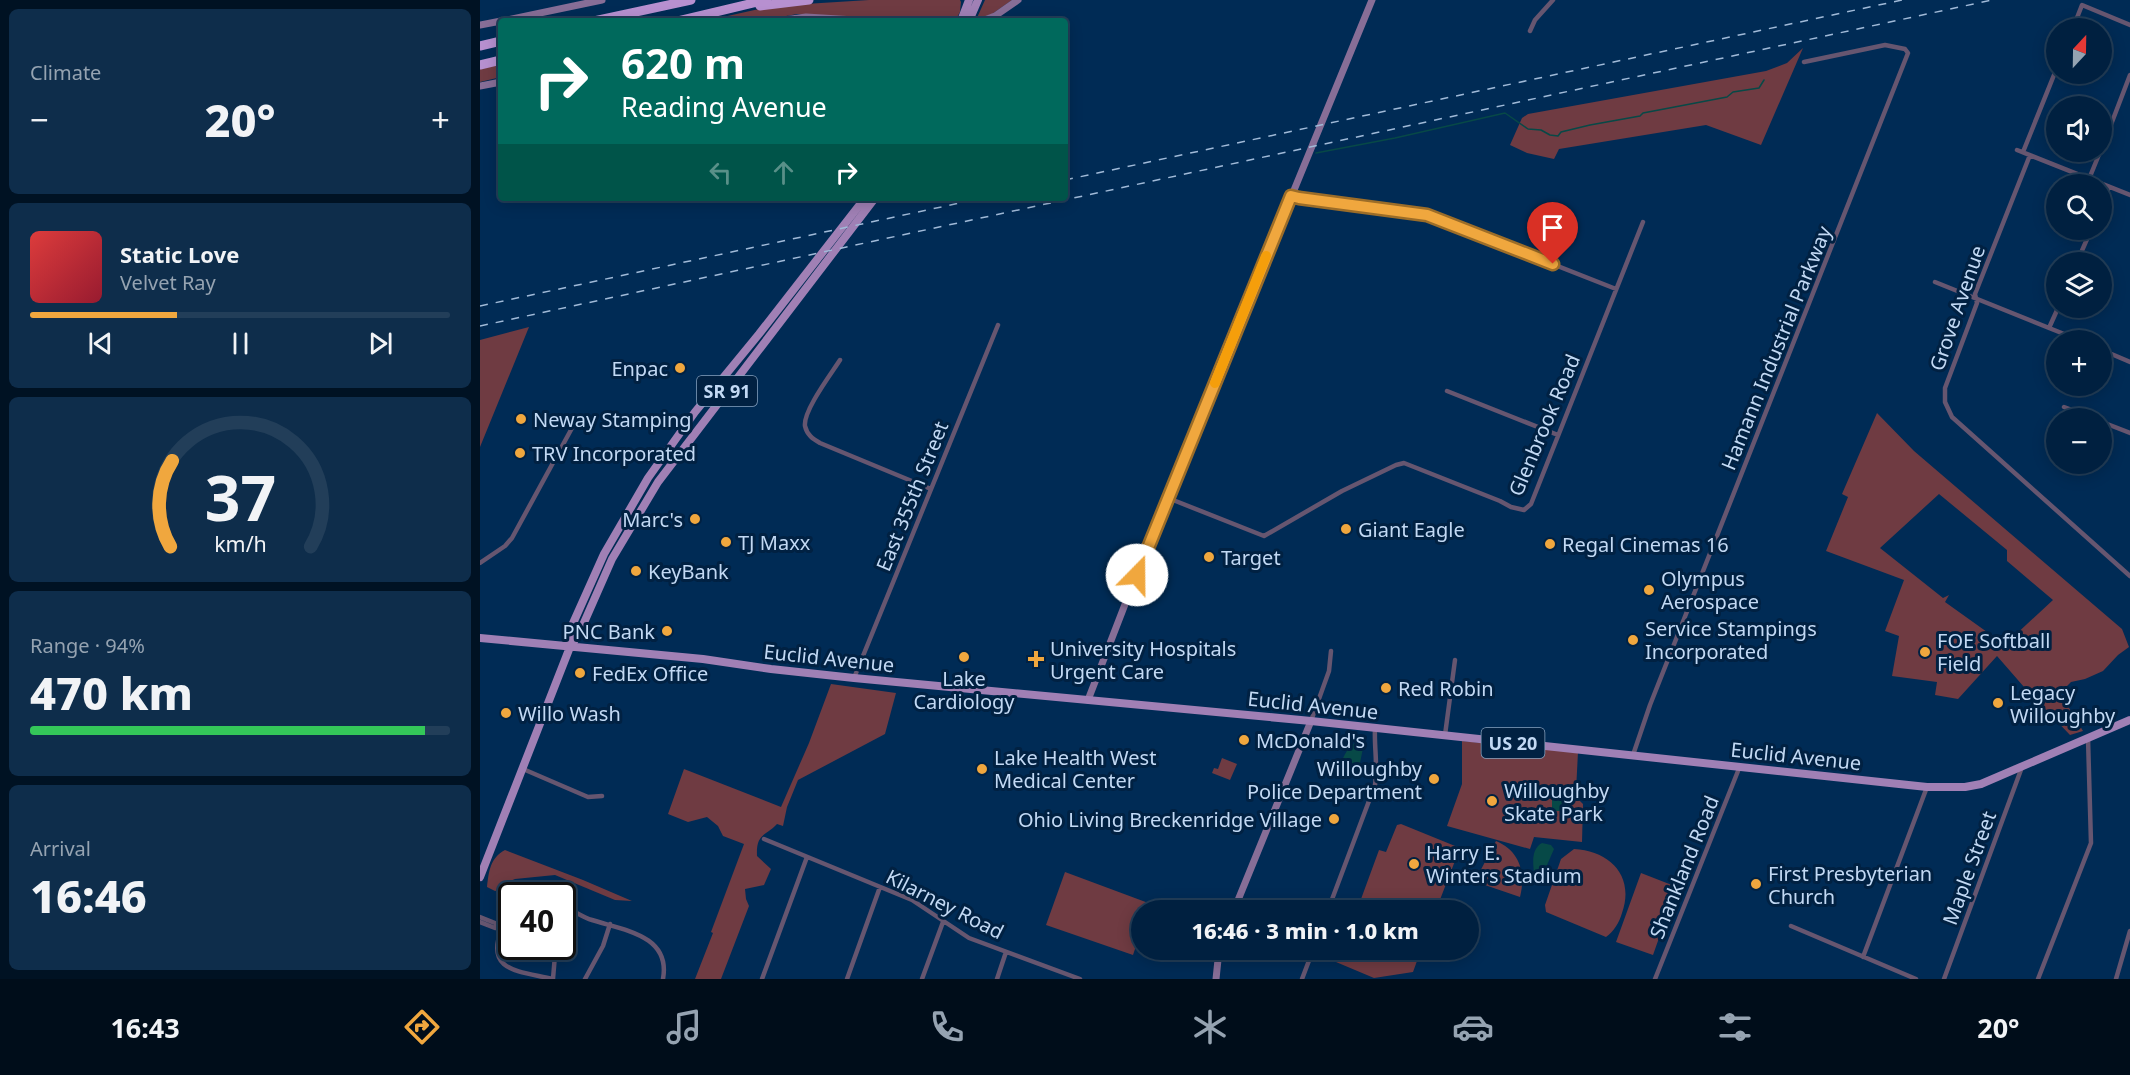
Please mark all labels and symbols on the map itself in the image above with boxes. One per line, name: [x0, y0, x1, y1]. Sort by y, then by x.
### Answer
north arrow: [2046, 18, 2112, 84]
pin: [1527, 202, 1578, 264]
street label: Hamann Industrial Parkway: [1715, 221, 1838, 474]
street label: Grove Avenue: [1923, 242, 1991, 374]
street label: Glenbrook Road: [1502, 350, 1586, 500]
place label: Enpac: [611, 355, 668, 382]
marker: Enpac: [673, 361, 687, 375]
road number: SR 91: [697, 376, 757, 406]
place label: Neway Stamping: [533, 406, 692, 433]
marker: Neway Stamping: [514, 412, 528, 426]
street label: East 355th Street: [870, 417, 954, 575]
place label: TRV Incorporated: [532, 440, 696, 467]
marker: TRV Incorporated: [513, 446, 527, 460]
place label: Marc's: [622, 506, 683, 533]
marker: Marc's: [688, 512, 702, 526]
place label: Giant Eagle: [1358, 516, 1465, 543]
marker: Giant Eagle: [1339, 522, 1353, 536]
place label: TJ Maxx: [738, 529, 811, 556]
place label: Regal Cinemas 16: [1562, 531, 1729, 558]
marker: TJ Maxx: [719, 535, 733, 549]
marker: Regal Cinemas 16: [1543, 537, 1557, 551]
position arrow: [1105, 543, 1169, 607]
place label: Target: [1221, 544, 1281, 571]
marker: Target: [1202, 550, 1216, 564]
place label: KeyBank: [648, 558, 729, 585]
marker: KeyBank: [629, 564, 643, 578]
place label: Olympus Aerospace: [1661, 565, 1759, 615]
marker: Olympus Aerospace: [1642, 583, 1656, 597]
place label: Service Stampings Incorporated: [1645, 615, 1817, 665]
place label: PNC Bank: [563, 618, 655, 645]
marker: PNC Bank: [660, 624, 674, 638]
place label: FOE Softball Field: [1937, 627, 2050, 677]
marker: Service Stampings Incorporated: [1626, 633, 1640, 647]
place label: University Hospitals Urgent Care: [1050, 635, 1236, 685]
street label: Euclid Avenue: [762, 638, 896, 678]
marker: FOE Softball Field: [1918, 645, 1932, 659]
marker: Lake Cardiology: [957, 650, 971, 664]
marker: University Hospitals Urgent Care: [1027, 650, 1045, 668]
place label: FedEx Office: [592, 660, 708, 687]
place label: Lake Cardiology: [913, 665, 1015, 715]
marker: FedEx Office: [573, 666, 587, 680]
place label: Red Robin: [1398, 675, 1494, 702]
place label: Legacy Willoughby: [2010, 679, 2116, 729]
marker: Red Robin: [1379, 681, 1393, 695]
street label: Euclid Avenue: [1246, 685, 1380, 725]
marker: Legacy Willoughby: [1991, 696, 2005, 710]
place label: Willo Wash: [518, 700, 621, 727]
marker: Willo Wash: [499, 706, 513, 720]
place label: McDonald's: [1256, 727, 1365, 754]
road number: US 20: [1482, 728, 1544, 758]
marker: McDonald's: [1237, 733, 1251, 747]
street label: Euclid Avenue: [1729, 736, 1863, 776]
place label: Lake Health West Medical Center: [994, 744, 1156, 794]
place label: Willoughby Police Department: [1247, 755, 1423, 805]
marker: Lake Health West Medical Center: [975, 762, 989, 776]
marker: Willoughby Police Department: [1427, 772, 1441, 786]
place label: Willoughby Skate Park: [1504, 777, 1610, 827]
street label: Shankland Road: [1643, 792, 1725, 942]
marker: Willoughby Skate Park: [1485, 794, 1499, 808]
place label: Ohio Living Breckenridge Village: [1018, 806, 1322, 833]
street label: Maple Street: [1936, 807, 2002, 929]
marker: Ohio Living Breckenridge Village: [1327, 812, 1341, 826]
place label: Harry E. Winters Stadium: [1426, 839, 1582, 889]
marker: Harry E. Winters Stadium: [1407, 857, 1421, 871]
place label: First Presbyterian Church: [1768, 860, 1932, 910]
street label: Kilarney Road: [881, 863, 1009, 945]
marker: First Presbyterian Church: [1749, 877, 1763, 891]
speed limit sign: 40: [498, 882, 576, 960]

